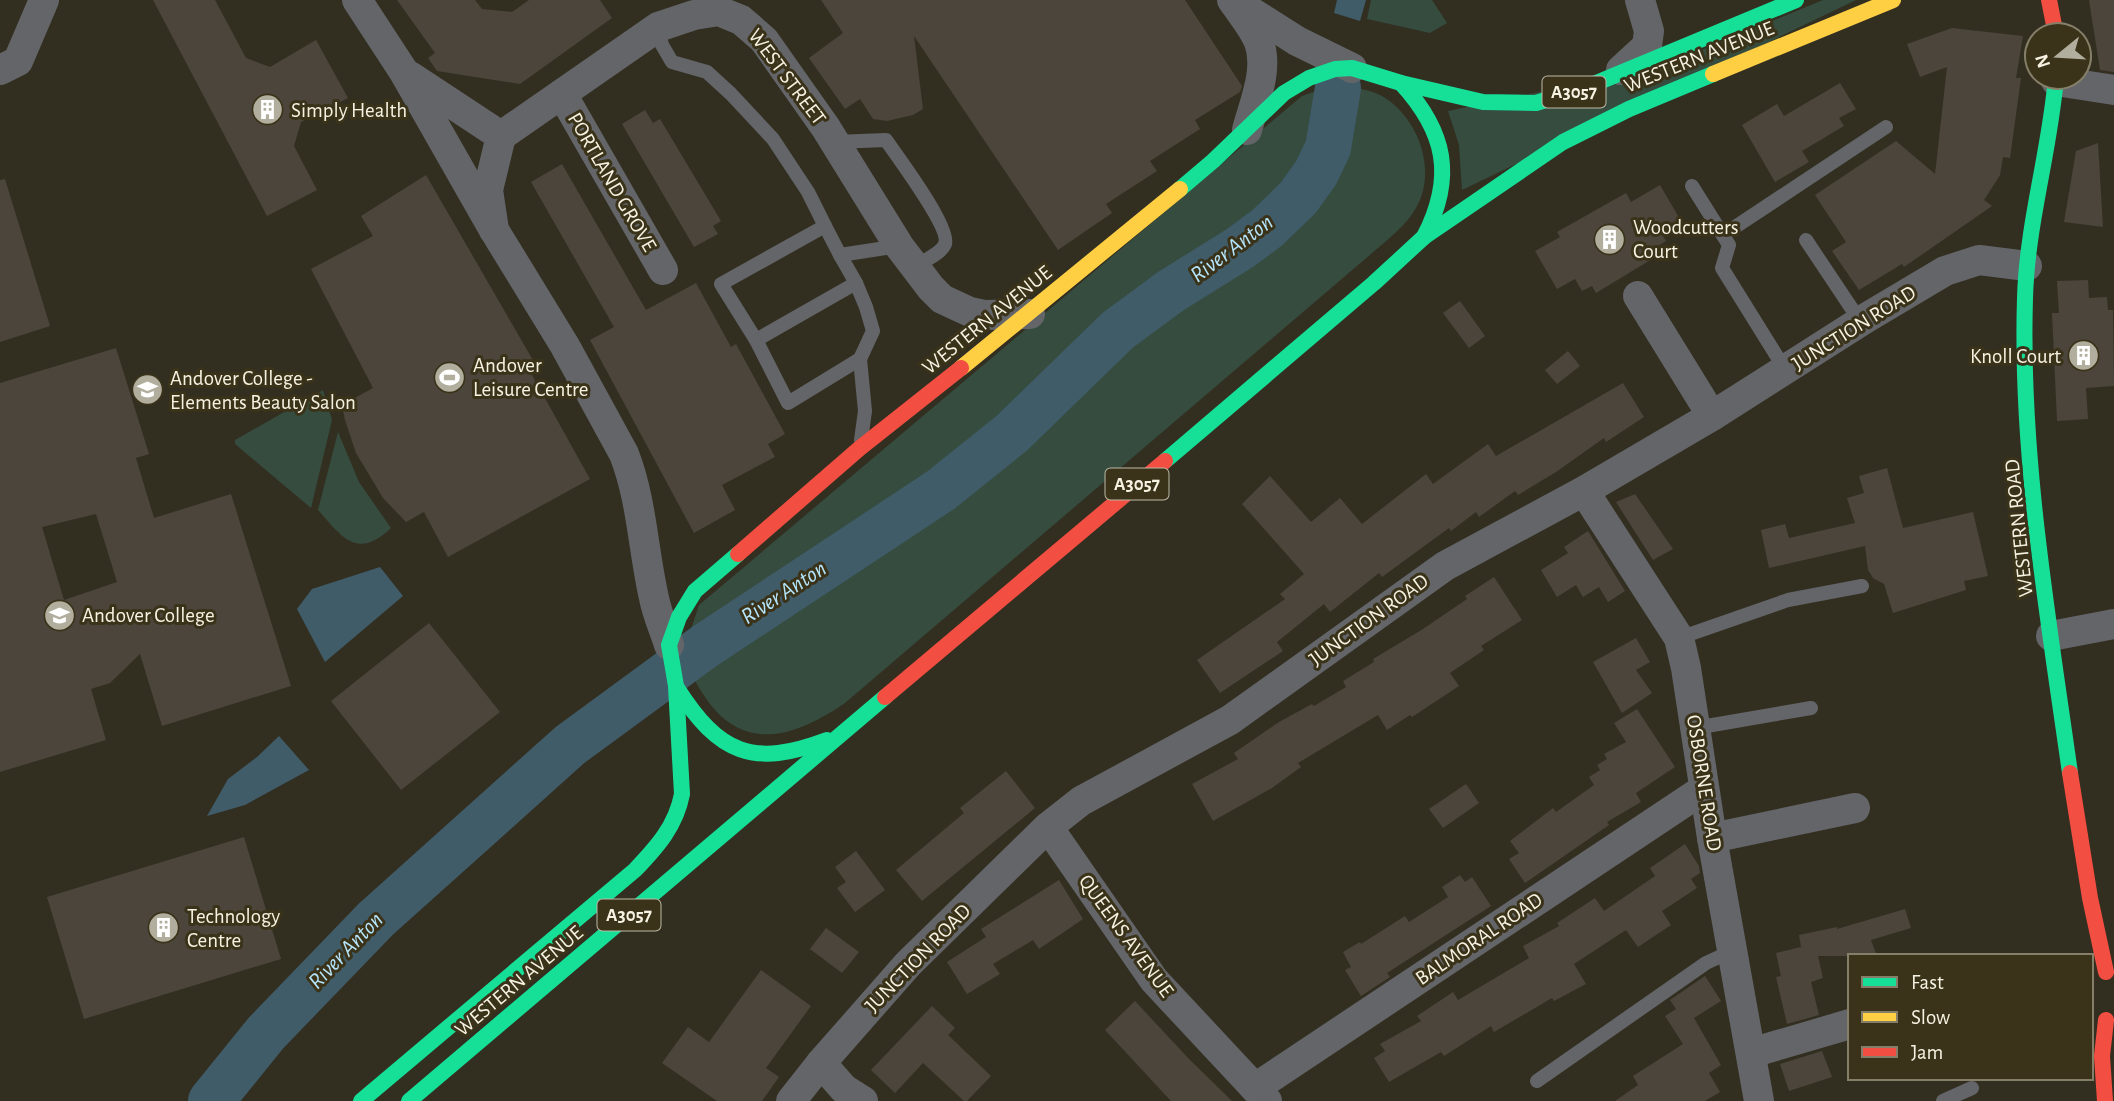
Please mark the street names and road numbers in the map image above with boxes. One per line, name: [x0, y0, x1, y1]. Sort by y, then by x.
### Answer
street label: WESTERN AVENUE: [1621, 17, 1777, 97]
street label: WEST STREET: [744, 25, 830, 129]
road number: A3057: [1542, 76, 1606, 108]
street label: PORTLAND GROVE: [564, 109, 660, 255]
street label: WESTERN AVENUE: [918, 262, 1056, 378]
street label: JUNCTION ROAD: [1788, 282, 1920, 374]
street label: WESTERN ROAD: [2001, 458, 2037, 598]
road number: A3057: [1106, 468, 1168, 499]
street label: JUNCTION ROAD: [1306, 570, 1432, 670]
street label: OSBORNE ROAD: [1683, 713, 1725, 853]
street label: QUEENS AVENUE: [1075, 871, 1177, 1001]
street label: BALMORAL ROAD: [1412, 889, 1546, 989]
road number: A3057: [598, 900, 660, 931]
street label: JUNCTION ROAD: [861, 900, 975, 1016]
street label: WESTERN AVENUE: [451, 922, 587, 1040]

